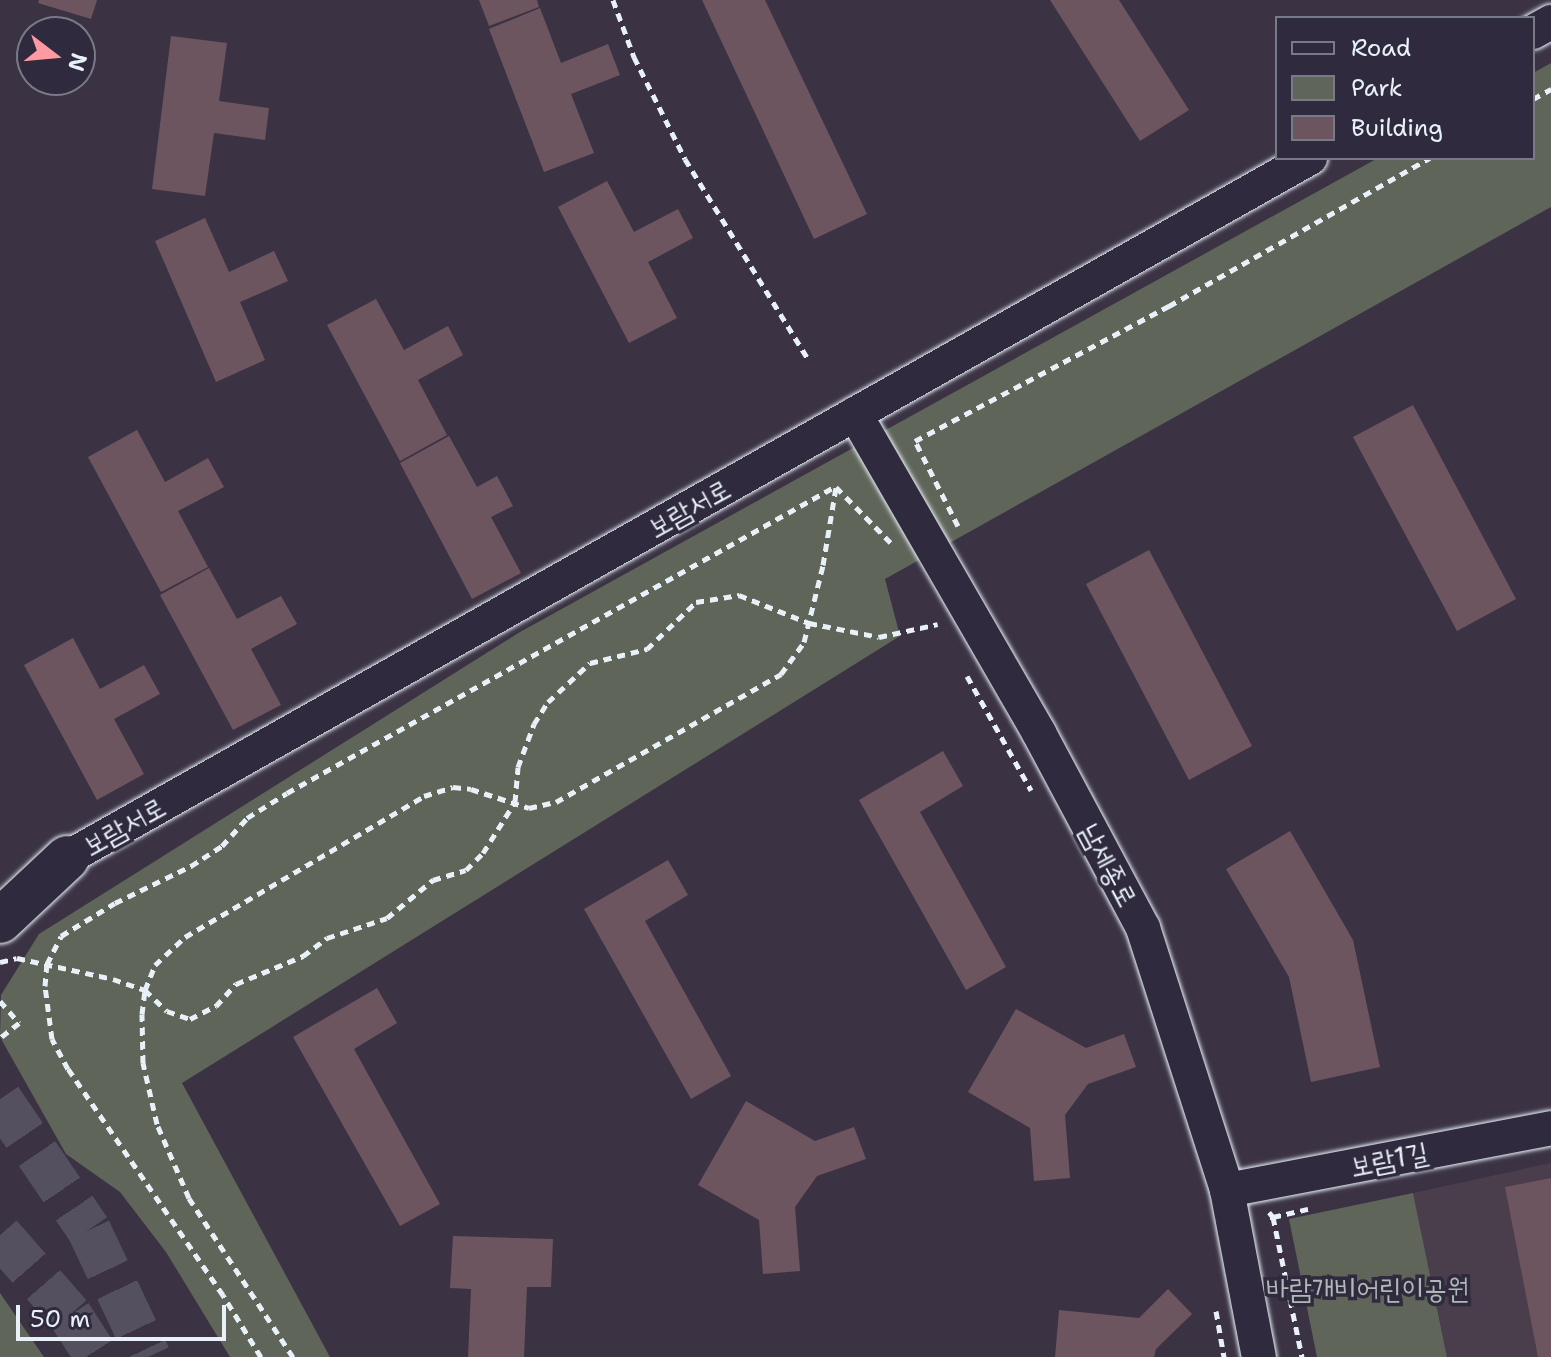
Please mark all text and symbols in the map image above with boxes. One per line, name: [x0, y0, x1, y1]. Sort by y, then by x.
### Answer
north arrow: [16, 16, 96, 96]
legend: [1275, 16, 1535, 160]
text: Road: [1351, 32, 1411, 64]
text: N: [61, 50, 94, 75]
text: Park: [1351, 72, 1403, 104]
text: Building: [1351, 112, 1443, 144]
street label: 보람서로: [641, 471, 737, 545]
street label: 보람서로: [76, 789, 172, 863]
street label: 남세종로: [1073, 817, 1145, 913]
street label: 보람1길: [1347, 1135, 1431, 1183]
park label: 바람개비어린이공원: [1267, 1271, 1469, 1305]
scale bar: [20, 1289, 230, 1339]
text: 50 m: [30, 1303, 90, 1335]

